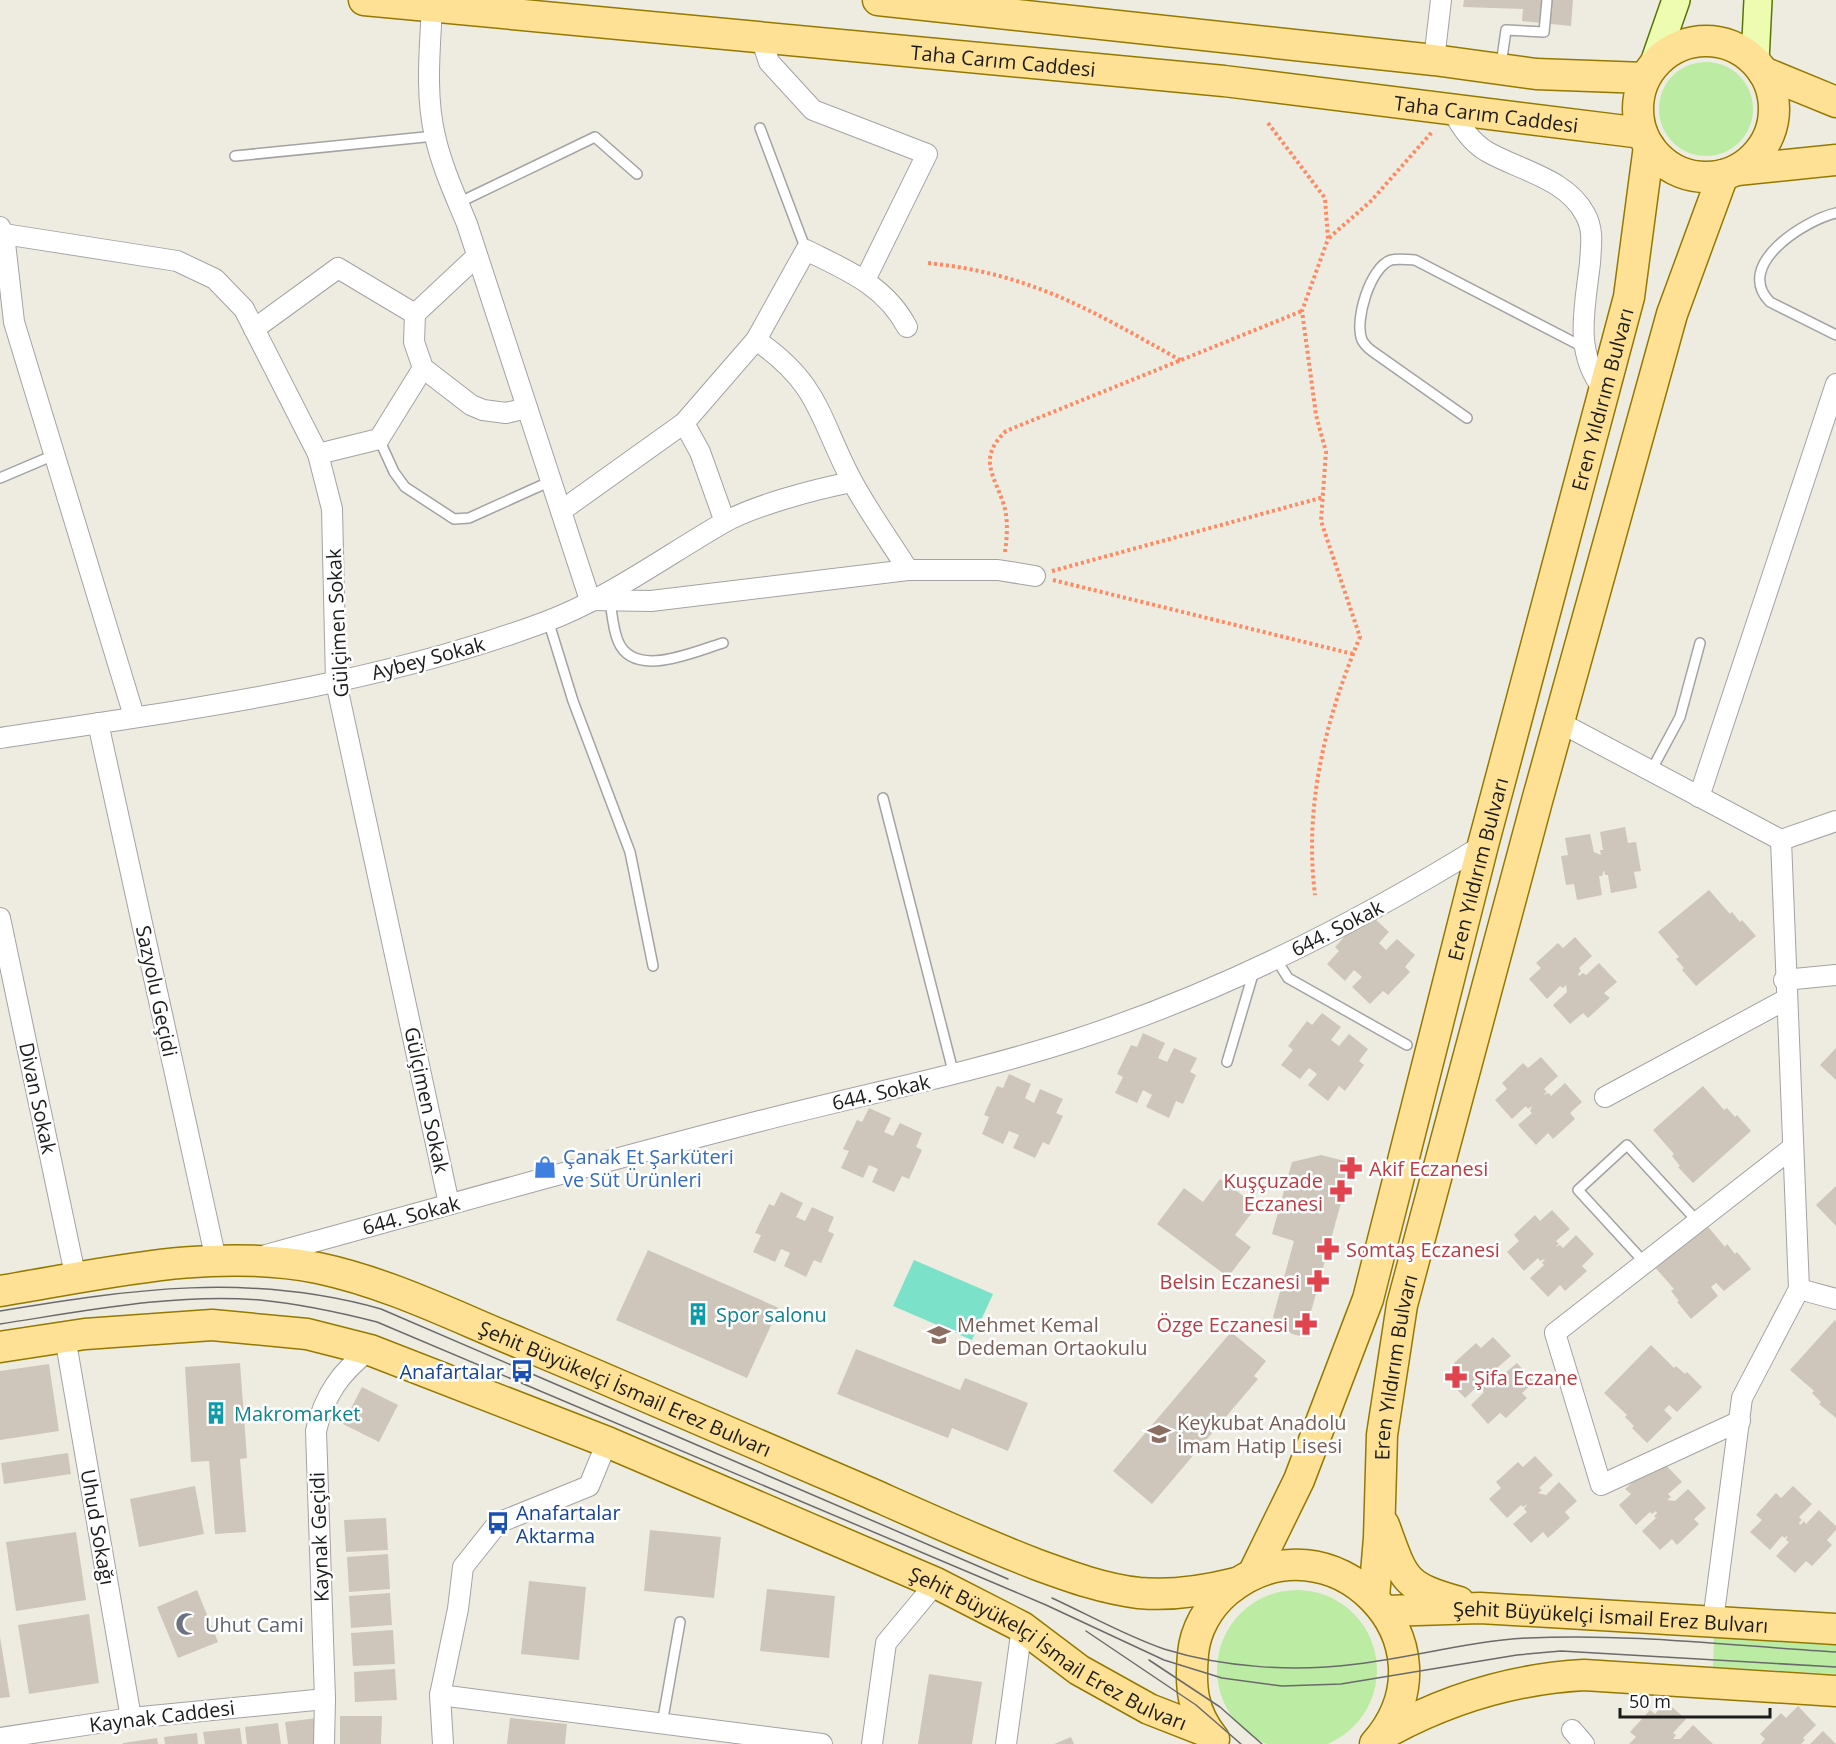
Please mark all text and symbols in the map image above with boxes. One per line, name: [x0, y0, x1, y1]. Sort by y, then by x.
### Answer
street label: Taha Carım Caddesi: [910, 38, 1097, 82]
street label: Taha Carım Caddesi: [1392, 89, 1580, 138]
street label: Eren Yıldırım Bulvarı: [1564, 305, 1639, 494]
street label: Gülçimen Sokak: [320, 547, 354, 698]
street label: Aybey Sokak: [368, 630, 488, 686]
street label: Eren Yıldırım Bulvarı: [1441, 774, 1514, 963]
street label: 644. Sokak: [1286, 893, 1388, 963]
street label: Sazyolu Geçidi: [130, 923, 184, 1059]
street label: Gülçimen Sokak: [398, 1024, 456, 1176]
street label: Divan Sokak: [13, 1040, 63, 1157]
street label: 644. Sokak: [829, 1068, 933, 1116]
place label: Çanak Et Şarküteri ve Süt Ürünleri: [563, 1143, 734, 1193]
shop icon: Çanak Et Şarküteri ve Süt Ürünleri: [532, 1154, 558, 1180]
pharmacy icon: Akif Eczanesi: [1338, 1155, 1364, 1181]
place label: Akif Eczanesi: [1369, 1155, 1488, 1182]
place label: Kuşçuzade Eczanesi: [1223, 1167, 1323, 1217]
pharmacy icon: Kuşçuzade Eczanesi: [1328, 1178, 1354, 1204]
street label: 644. Sokak: [359, 1189, 463, 1241]
pharmacy icon: Somtaş Eczanesi: [1315, 1236, 1341, 1262]
place label: Somtaş Eczanesi: [1346, 1236, 1500, 1263]
place label: Belsin Eczanesi: [1160, 1268, 1300, 1295]
pharmacy icon: Belsin Eczanesi: [1305, 1268, 1331, 1294]
street label: Eren Yıldırım Bulvarı: [1368, 1271, 1423, 1461]
building icon: Spor salonu: [685, 1301, 711, 1327]
place label: Spor salonu: [716, 1301, 827, 1328]
place label: Mehmet Kemal Dedeman Ortaokulu: [957, 1311, 1147, 1361]
place label: Özge Eczanesi: [1157, 1311, 1288, 1338]
pharmacy icon: Özge Eczanesi: [1293, 1311, 1319, 1337]
street label: Şehit Büyükelçi İsmail Erez Bulvarı: [475, 1314, 776, 1463]
school or university icon: Mehmet Kemal Dedeman Ortaokulu: [926, 1322, 952, 1348]
place label: Anafartalar: [399, 1358, 504, 1385]
bus stop icon: Anafartalar: [509, 1358, 535, 1384]
pharmacy icon: Şifa Eczane: [1443, 1364, 1469, 1390]
place label: Şifa Eczane: [1474, 1364, 1578, 1391]
building icon: Makromarket: [203, 1400, 229, 1426]
place label: Makromarket: [234, 1400, 360, 1427]
place label: Keykubat Anadolu İmam Hatip Lisesi: [1177, 1409, 1347, 1459]
school or university icon: Keykubat Anadolu İmam Hatip Lisesi: [1146, 1421, 1172, 1447]
street label: Uhud Sokağı: [75, 1467, 121, 1587]
street label: Kaynak Geçidi: [303, 1471, 335, 1603]
place label: Anafartalar Aktarma: [516, 1499, 621, 1549]
bus stop icon: Anafartalar Aktarma: [485, 1510, 511, 1536]
street label: Şehit Büyükelçi İsmail Erez Bulvarı: [905, 1560, 1191, 1736]
street label: Şehit Büyükelçi İsmail Erez Bulvarı: [1453, 1594, 1769, 1638]
mosque icon: Uhut Cami: [174, 1611, 200, 1637]
place label: Uhut Cami: [205, 1611, 304, 1638]
scale bar: [1620, 1681, 1770, 1719]
text: 50 m: [1629, 1689, 1671, 1713]
street label: Kaynak Caddesi: [88, 1694, 236, 1738]

